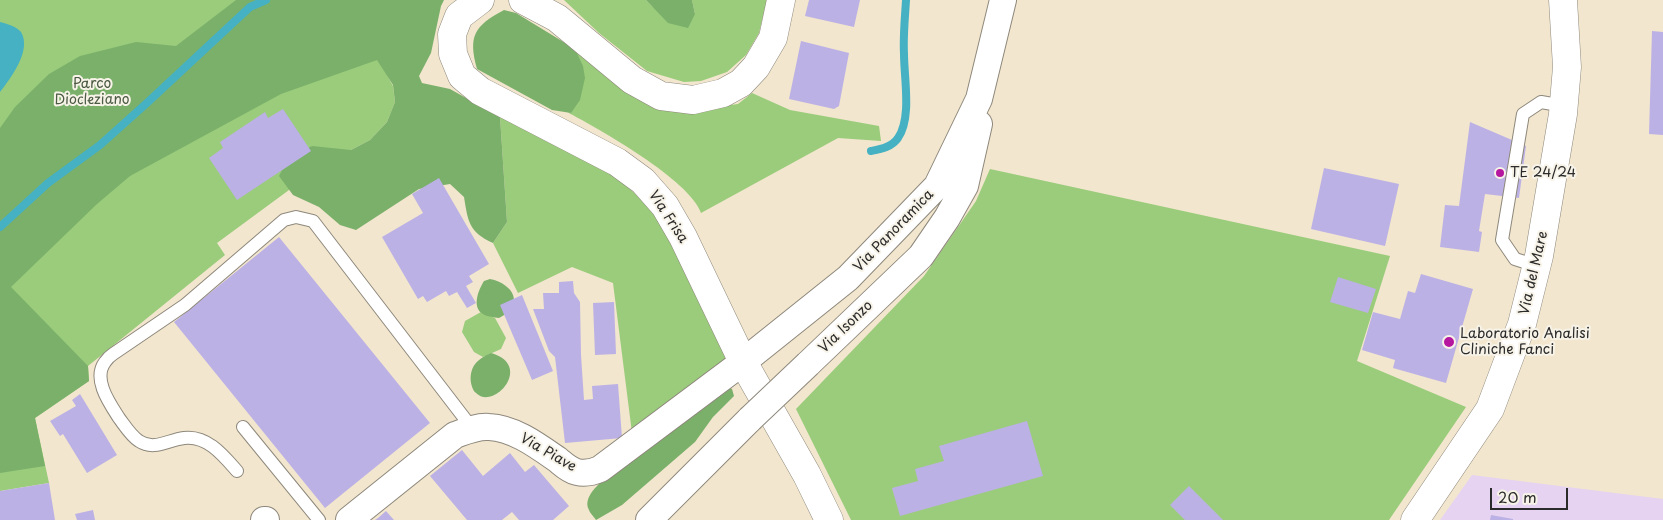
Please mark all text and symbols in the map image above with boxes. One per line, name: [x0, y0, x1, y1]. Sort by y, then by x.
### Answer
park label: Parco Diocleziano: [54, 76, 130, 108]
place label: TE 24/24: [1510, 165, 1576, 181]
marker: TE 24/24: [1494, 167, 1506, 179]
street label: Via Panoramica: [851, 186, 937, 276]
street label: Via Frisa: [645, 188, 691, 246]
street label: Via del Mare: [1516, 229, 1552, 317]
street label: Via Isonzo: [816, 297, 876, 357]
place label: Laboratorio Analisi Cliniche Fanci: [1460, 326, 1590, 358]
marker: Laboratorio Analisi Cliniche Fanci: [1442, 335, 1456, 349]
street label: Via Piave: [517, 430, 579, 476]
scale bar: [1493, 478, 1570, 510]
text: 20 m: [1498, 485, 1537, 508]

